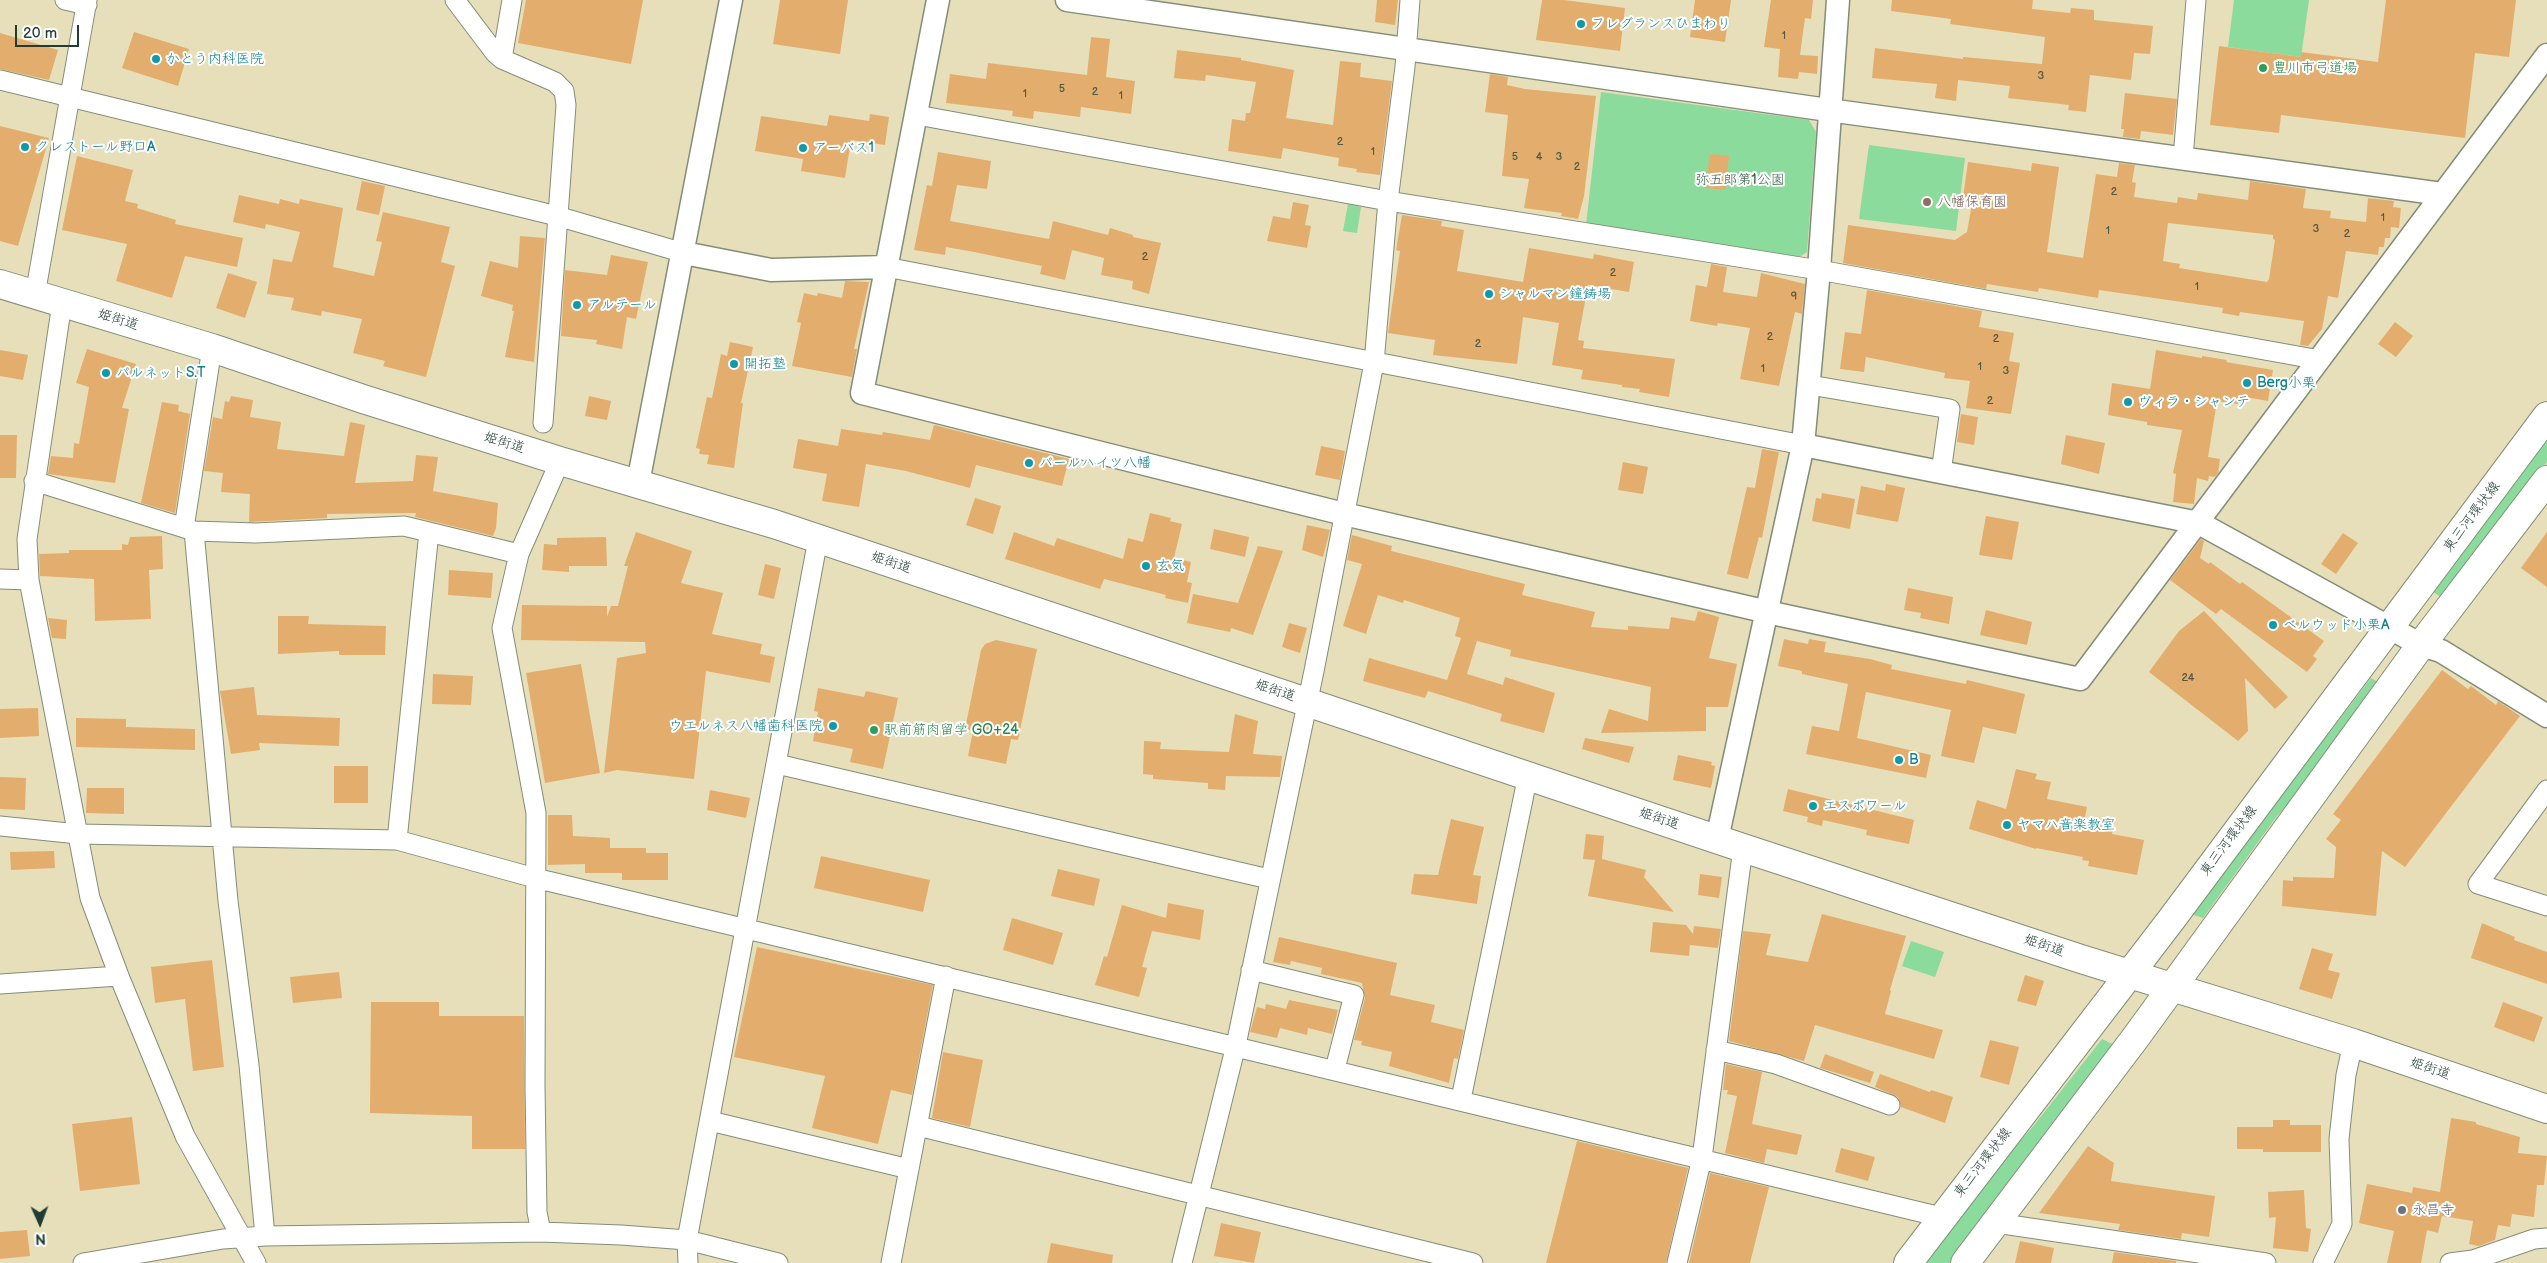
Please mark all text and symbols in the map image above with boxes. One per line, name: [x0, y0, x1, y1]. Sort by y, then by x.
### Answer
scale bar: [18, 15, 81, 47]
place label: フレグランスひまわり: [1591, 16, 1731, 32]
marker: フレグランスひまわり: [1575, 18, 1587, 30]
text: 20 m: [23, 24, 57, 43]
house number: 1: [1782, 29, 1786, 43]
place label: かとう内科医院: [166, 51, 264, 67]
marker: かとう内科医院: [150, 53, 162, 65]
place label: 豊川市弓道場: [2273, 60, 2357, 76]
marker: 豊川市弓道場: [2257, 62, 2269, 74]
house number: 3: [2038, 69, 2044, 83]
house number: 5: [1059, 82, 1065, 96]
house number: 2: [1092, 85, 1098, 99]
house number: 1: [1023, 87, 1027, 101]
house number: 1: [1119, 89, 1123, 103]
house number: 2: [1337, 135, 1343, 149]
place label: クレストール野口A: [35, 139, 156, 155]
place label: アーバス1: [813, 140, 874, 156]
marker: クレストール野口A: [19, 141, 31, 153]
marker: アーバス1: [797, 142, 809, 154]
house number: 1: [1371, 145, 1375, 159]
house number: 5: [1512, 150, 1518, 164]
house number: 4: [1536, 150, 1542, 164]
house number: 3: [1556, 150, 1562, 164]
house number: 2: [1574, 160, 1580, 174]
park label: 弥五郎第1公園: [1695, 172, 1785, 188]
house number: 2: [2111, 185, 2117, 199]
place label: 八幡保育園: [1937, 194, 2007, 210]
marker: 八幡保育園: [1921, 196, 1933, 208]
house number: 1: [2381, 211, 2385, 225]
house number: 3: [2313, 222, 2319, 236]
house number: 1: [2106, 224, 2110, 238]
house number: 2: [2344, 227, 2350, 241]
house number: 2: [1142, 250, 1148, 264]
house number: 2: [1610, 266, 1616, 280]
house number: 1: [2195, 280, 2199, 294]
place label: シャルマン鐘鋳場: [1499, 286, 1611, 302]
marker: シャルマン鐘鋳場: [1483, 288, 1495, 300]
house number: 9: [1791, 290, 1797, 304]
place label: アルテール: [587, 297, 657, 313]
marker: アルテール: [571, 299, 583, 311]
street label: 姫街道: [95, 306, 141, 334]
house number: 2: [1767, 330, 1773, 344]
house number: 2: [1993, 332, 1999, 346]
house number: 2: [1475, 337, 1481, 351]
place label: 開拓塾: [744, 356, 786, 372]
marker: 開拓塾: [728, 358, 740, 370]
house number: 1: [1978, 360, 1982, 374]
house number: 1: [1761, 362, 1765, 376]
house number: 3: [2003, 364, 2009, 378]
place label: パルネットS.T: [116, 365, 205, 381]
marker: パルネットS.T: [100, 367, 112, 379]
place label: Berg小栗: [2257, 375, 2316, 391]
marker: Berg小栗: [2241, 377, 2253, 389]
house number: 2: [1987, 394, 1993, 408]
place label: ヴィラ・シャンテ: [2138, 394, 2250, 410]
marker: ヴィラ・シャンテ: [2122, 396, 2134, 408]
street label: 姫街道: [481, 429, 527, 457]
place label: パールハイツ八幡: [1039, 455, 1151, 471]
marker: パールハイツ八幡: [1023, 457, 1035, 469]
street label: 東三河環状線: [2440, 478, 2504, 556]
street label: 姫街道: [868, 549, 914, 577]
place label: 玄気: [1156, 558, 1184, 574]
marker: 玄気: [1140, 560, 1152, 572]
place label: ベルウッド小栗A: [2283, 617, 2390, 633]
marker: ベルウッド小栗A: [2267, 619, 2279, 631]
house number: 24: [2181, 671, 2195, 685]
street label: 姫街道: [1252, 677, 1298, 705]
place label: ウエルネス八幡歯科医院: [669, 718, 823, 734]
marker: ウエルネス八幡歯科医院: [827, 720, 839, 732]
place label: 駅前筋肉留学 GO+24: [884, 722, 1019, 738]
marker: 駅前筋肉留学 GO+24: [868, 724, 880, 736]
place label: B: [1909, 752, 1919, 768]
marker: B: [1893, 754, 1905, 766]
place label: エスポワール: [1823, 798, 1907, 814]
marker: エスポワール: [1807, 800, 1819, 812]
street label: 東三河環状線: [2197, 802, 2261, 880]
street label: 姫街道: [1636, 805, 1682, 833]
place label: ヤマハ音楽教室: [2017, 817, 2115, 833]
marker: ヤマハ音楽教室: [2001, 819, 2013, 831]
street label: 姫街道: [2021, 931, 2067, 961]
street label: 姫街道: [2407, 1054, 2453, 1084]
street label: 東三河環状線: [1951, 1125, 2015, 1201]
north arrow: [15, 1198, 65, 1248]
place label: 永昌寺: [2412, 1202, 2454, 1218]
marker: 永昌寺: [2396, 1204, 2408, 1216]
text: N: [35, 1230, 46, 1247]

